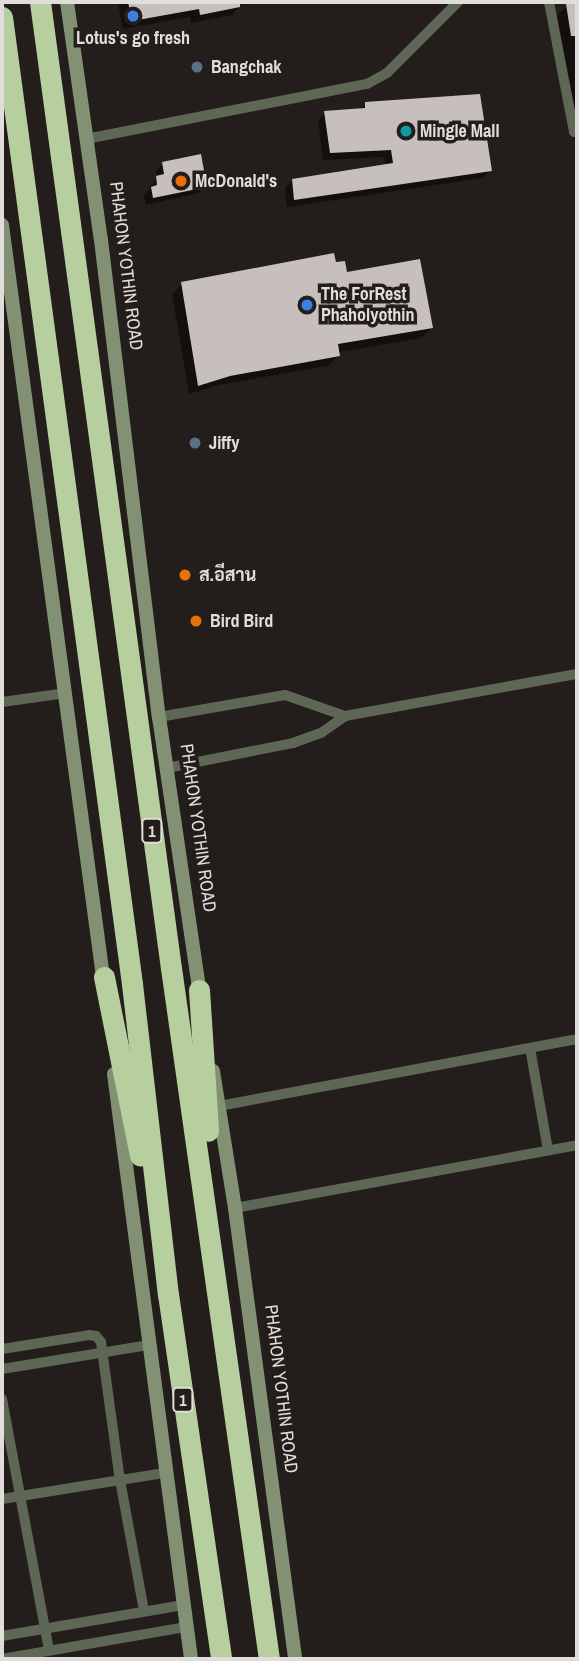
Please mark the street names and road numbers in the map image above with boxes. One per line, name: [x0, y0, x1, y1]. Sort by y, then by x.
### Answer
street label: PHAHON YOTHIN ROAD: [105, 180, 147, 352]
street label: PHAHON YOTHIN ROAD: [175, 742, 221, 914]
road number: 1: [140, 818, 164, 844]
street label: PHAHON YOTHIN ROAD: [260, 1303, 302, 1475]
road number: 1: [171, 1388, 195, 1412]

